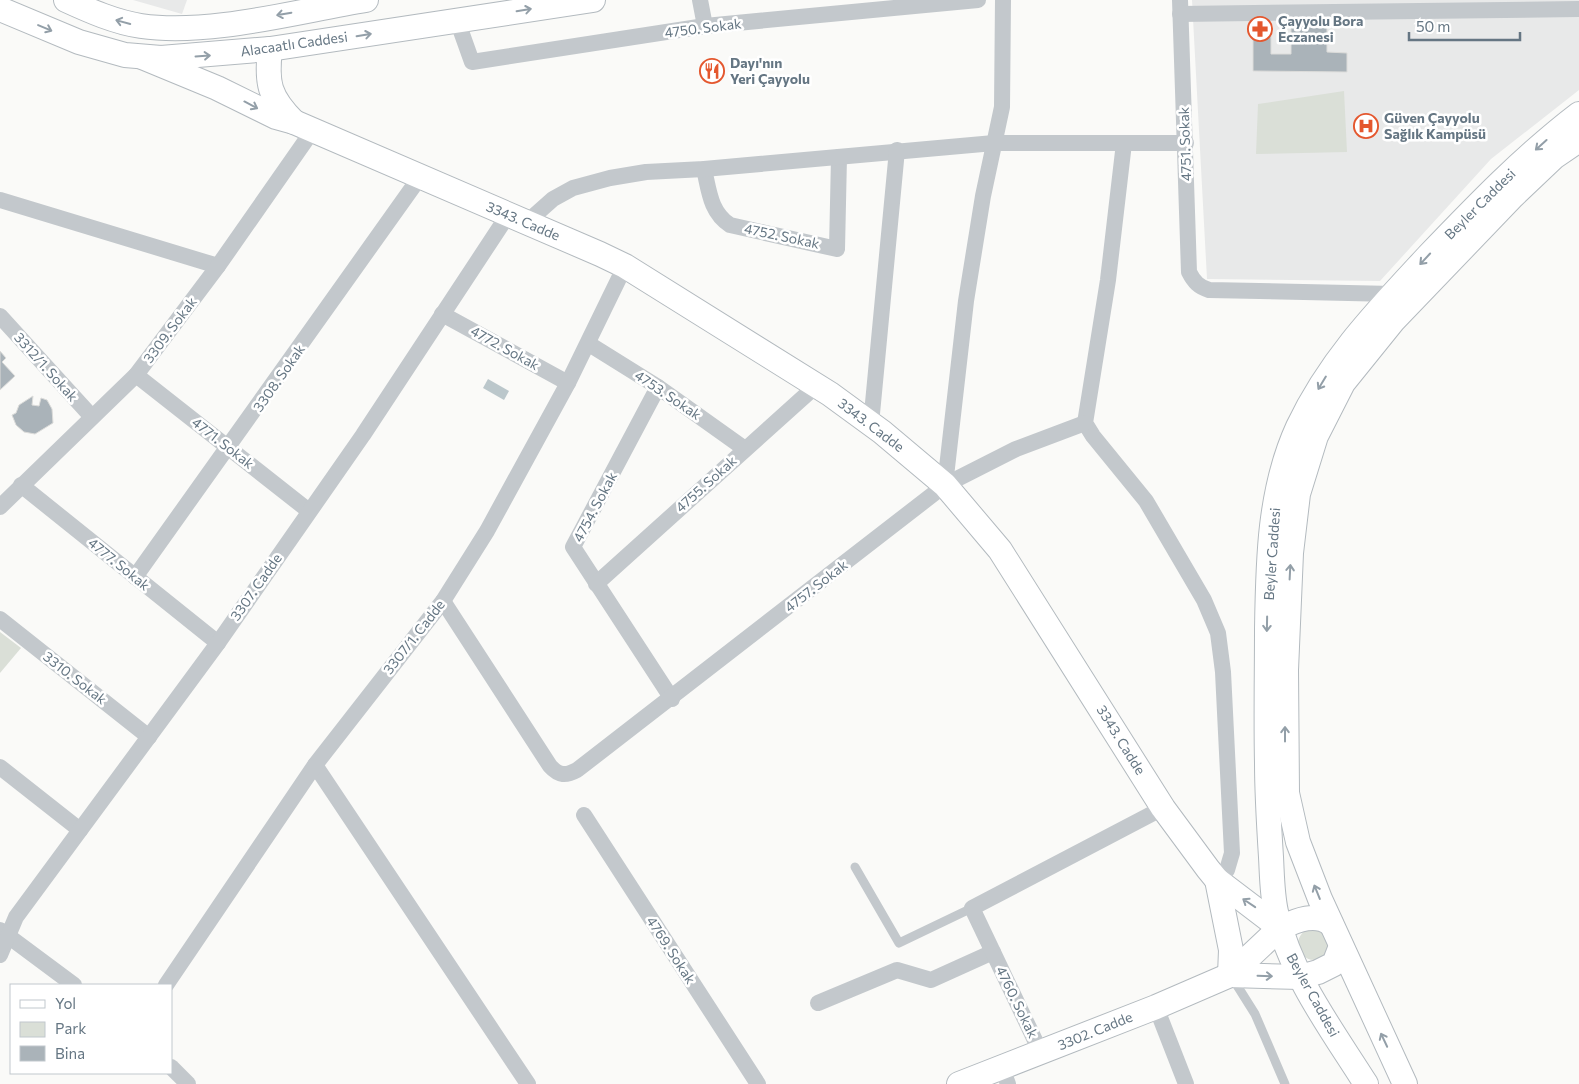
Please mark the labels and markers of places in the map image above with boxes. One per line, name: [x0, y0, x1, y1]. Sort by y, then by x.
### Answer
place label: Çayyolu Bora Eczanesi: [1278, 12, 1363, 45]
pharmacy icon: Çayyolu Bora Eczanesi: [1247, 16, 1273, 42]
place label: Dayı'nın Yeri Çayyolu: [730, 54, 810, 87]
restaurant icon: Dayı'nın Yeri Çayyolu: [699, 58, 725, 84]
place label: Güven Çayyolu Sağlık Kampüsü: [1384, 109, 1486, 142]
hospital icon: Güven Çayyolu Sağlık Kampüsü: [1353, 113, 1379, 139]

